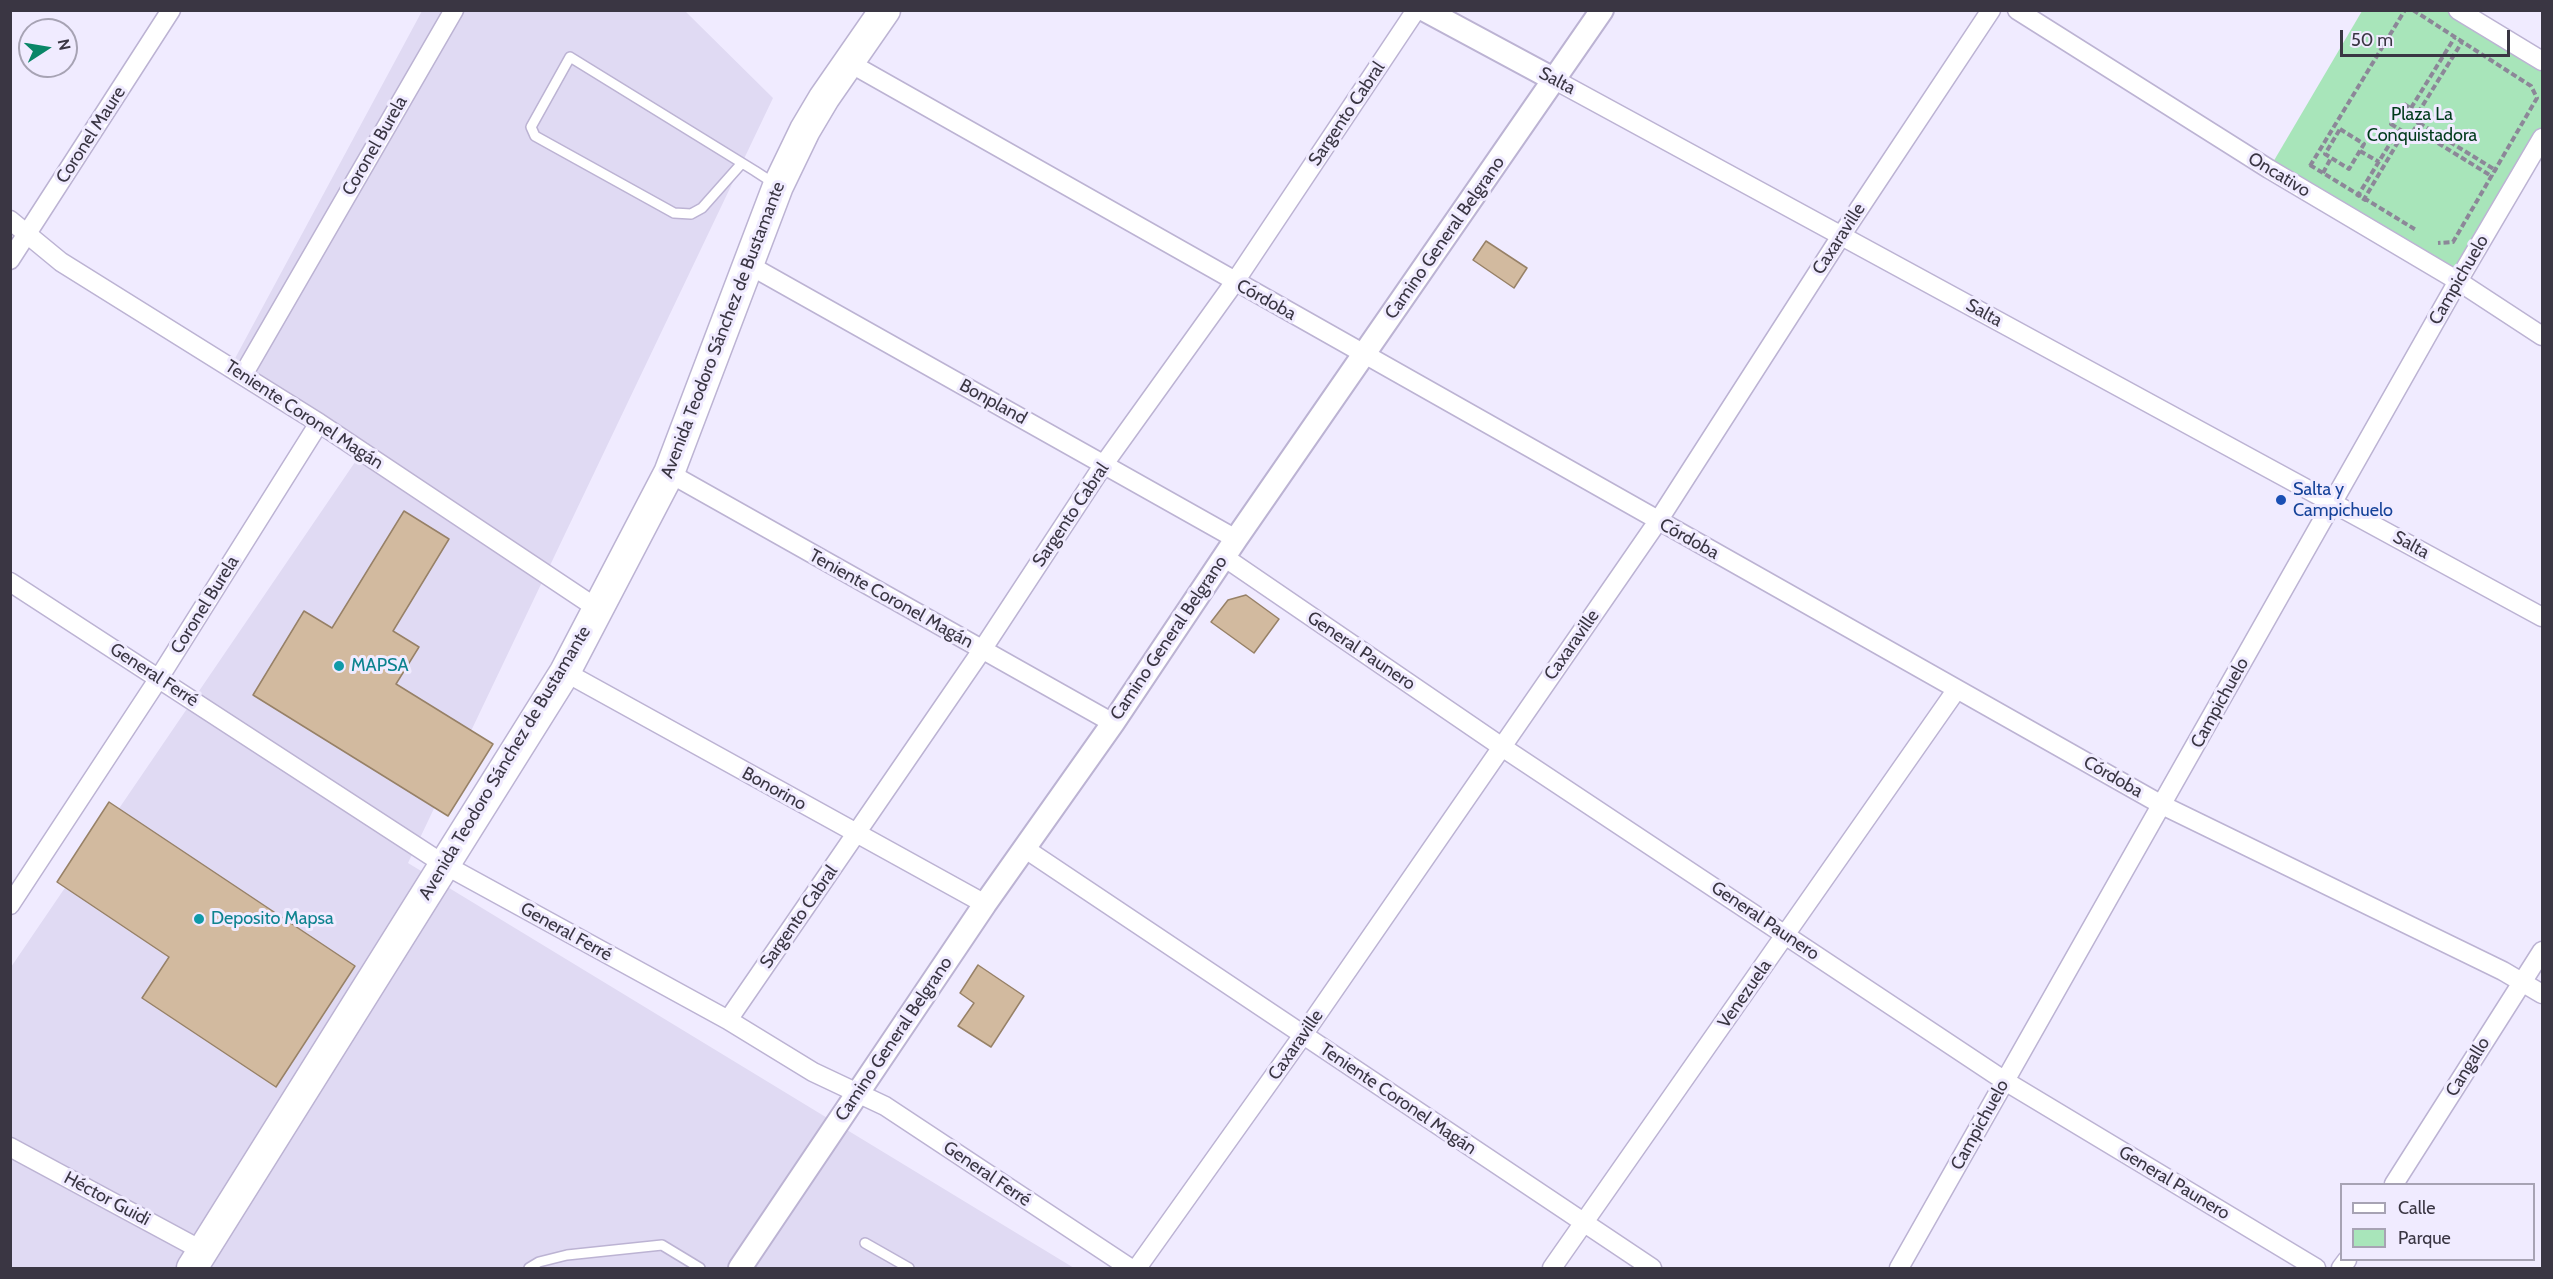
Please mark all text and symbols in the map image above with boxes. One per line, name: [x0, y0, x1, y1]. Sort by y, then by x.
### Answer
north arrow: [18, 18, 78, 78]
scale bar: [2343, 18, 2512, 56]
text: 50 m: [2351, 29, 2393, 51]
text: N: [54, 37, 75, 52]
street label: Sargento Cabral: [1304, 58, 1390, 170]
street label: Salta: [1535, 63, 1579, 99]
street label: Coronel Maure: [52, 83, 130, 187]
street label: Coronel Burela: [338, 92, 412, 200]
park label: Plaza La Conquistadora: [2367, 104, 2477, 146]
street label: Oncativo: [2244, 148, 2314, 202]
street label: Camino General Belgrano: [1381, 152, 1509, 324]
street label: Avenida Teodoro Sánchez de Bustamante: [656, 179, 790, 481]
street label: Caxaraville: [1808, 199, 1870, 279]
street label: Campichuelo: [2425, 231, 2493, 329]
street label: Córdoba: [1232, 275, 1300, 325]
street label: Salta: [1962, 294, 2006, 332]
street label: Teniente Coronel Magán: [221, 356, 387, 474]
street label: Bonpland: [956, 375, 1030, 429]
street label: Sargento Cabral: [1028, 459, 1114, 571]
place label: Salta y Campichuelo: [2293, 479, 2393, 522]
marker: Salta y Campichuelo: [2274, 493, 2288, 507]
street label: Córdoba: [1655, 514, 1723, 564]
street label: Salta: [2389, 526, 2433, 564]
street label: Teniente Coronel Magán: [805, 545, 977, 653]
street label: Coronel Burela: [166, 552, 244, 658]
street label: Camino General Belgrano: [1106, 552, 1232, 724]
street label: Caxaraville: [1540, 606, 1604, 684]
street label: General Paunero: [1303, 607, 1419, 695]
street label: Avenida Teodoro Sánchez de Bustamante: [415, 622, 595, 904]
street label: General Ferré: [106, 638, 202, 712]
street label: Campichuelo: [2186, 654, 2254, 752]
place label: MAPSA: [351, 655, 409, 677]
marker: MAPSA: [332, 659, 346, 673]
street label: Córdoba: [2080, 751, 2146, 803]
street label: Bonorino: [738, 763, 810, 815]
street label: Sargento Cabral: [755, 861, 843, 973]
street label: General Paunero: [1707, 877, 1823, 965]
street label: General Ferré: [517, 898, 615, 966]
place label: Deposito Mapsa: [211, 908, 334, 930]
marker: Deposito Mapsa: [192, 912, 206, 926]
street label: Camino General Belgrano: [831, 953, 957, 1125]
street label: Venezuela: [1714, 956, 1776, 1032]
street label: Caxaraville: [1264, 1006, 1328, 1084]
street label: Cangallo: [2441, 1033, 2495, 1101]
street label: Teniente Coronel Magán: [1316, 1039, 1480, 1159]
street label: Campichuelo: [1946, 1076, 2014, 1174]
street label: General Ferré: [939, 1137, 1035, 1211]
street label: General Paunero: [2115, 1141, 2233, 1225]
street label: Héctor Guidi: [60, 1167, 154, 1231]
legend: [2340, 1183, 2535, 1261]
text: Calle: [2398, 1197, 2435, 1219]
text: Parque: [2398, 1227, 2451, 1249]

